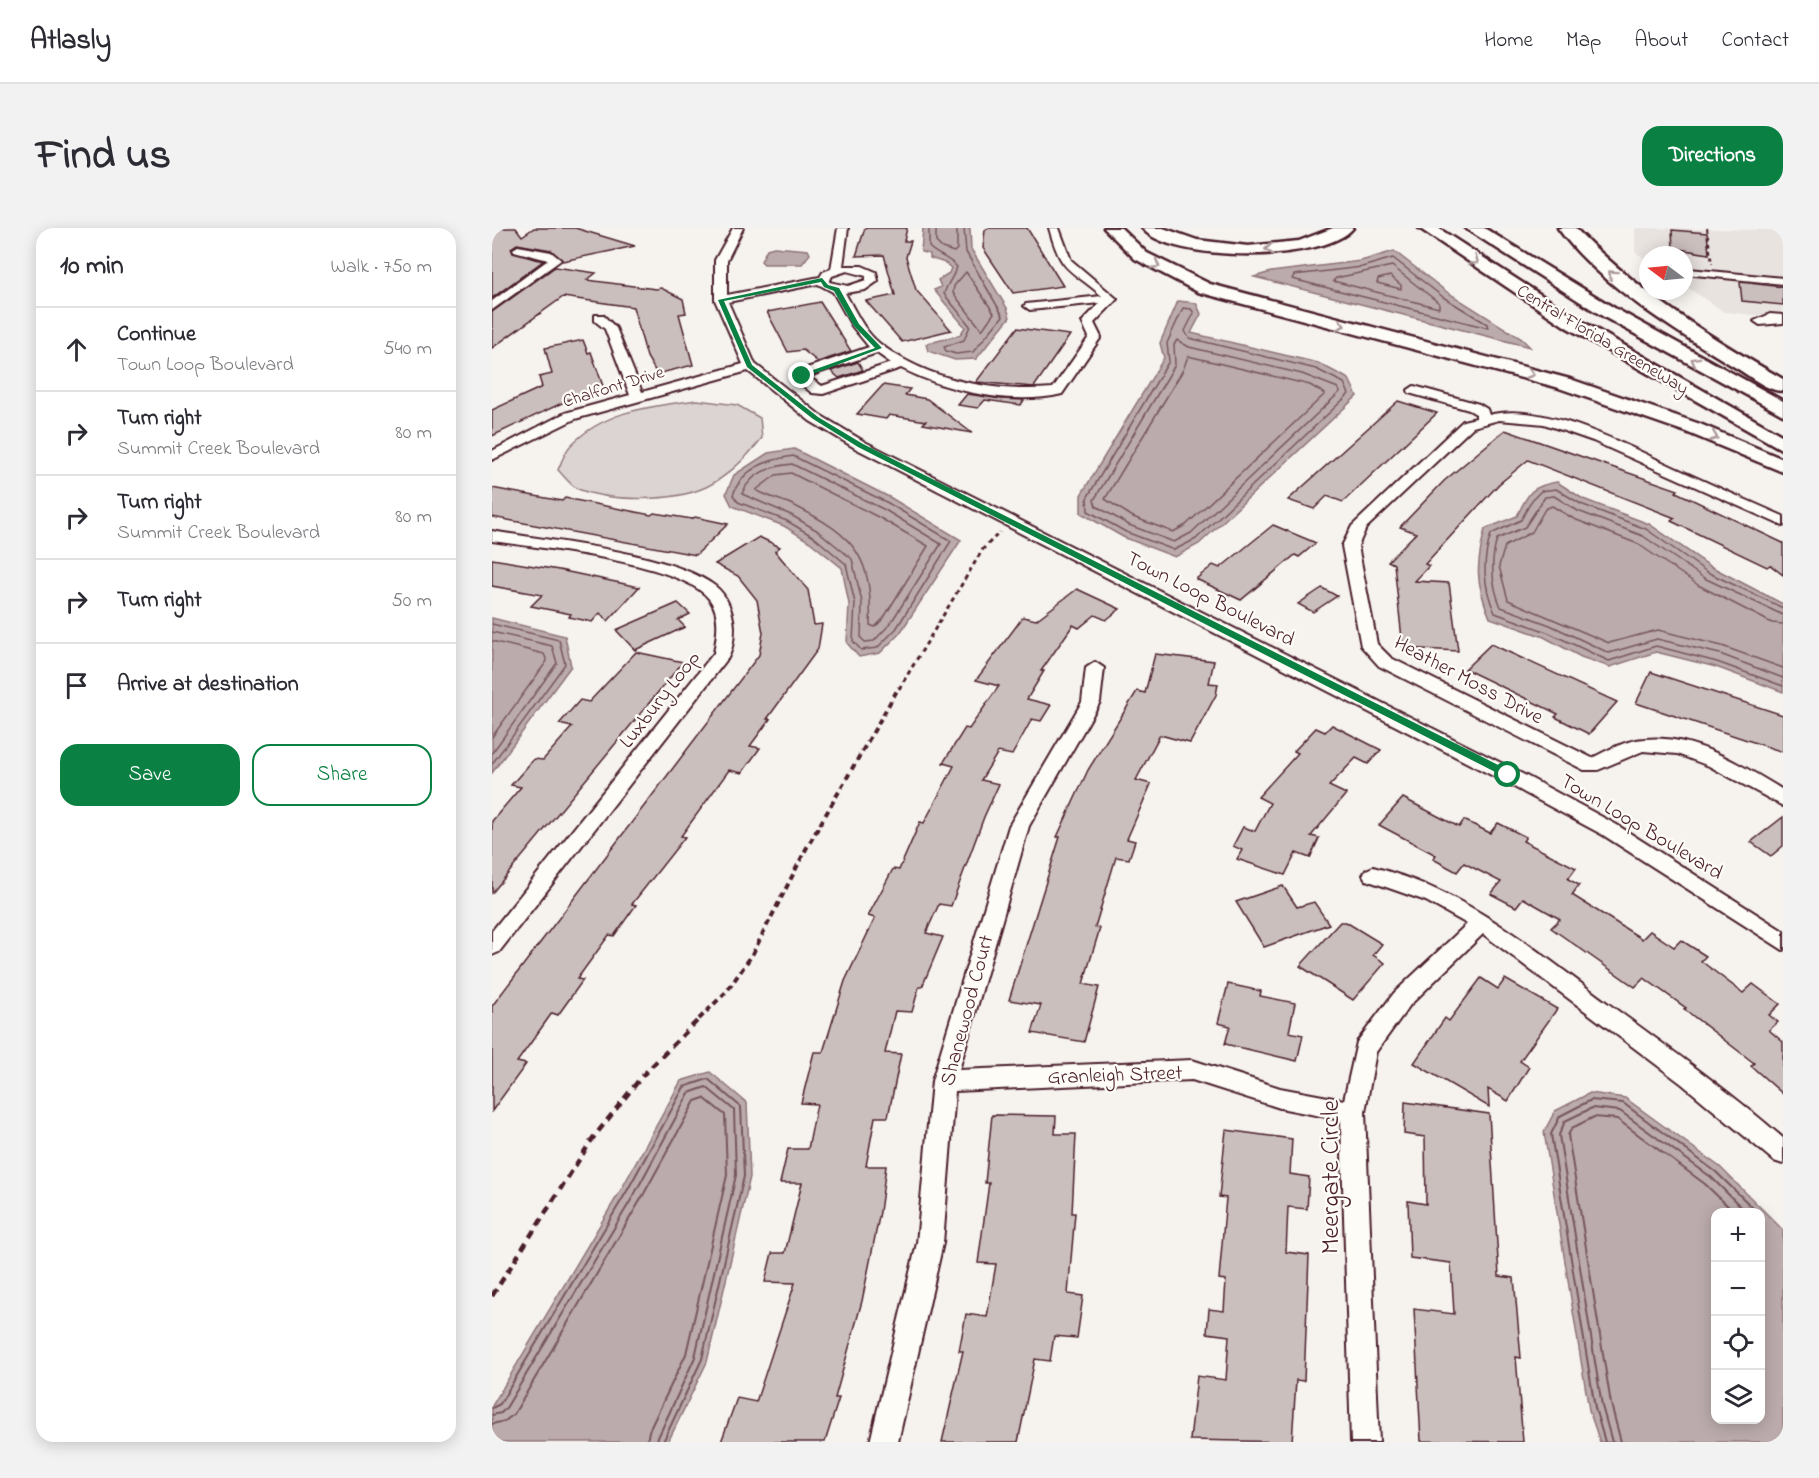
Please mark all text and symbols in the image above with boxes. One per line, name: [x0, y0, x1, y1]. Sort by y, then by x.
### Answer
text: Atlasly: [30, 21, 111, 62]
text: Home: [1484, 26, 1533, 56]
text: Map: [1566, 26, 1601, 56]
text: About: [1634, 26, 1688, 56]
text: Contact: [1721, 26, 1789, 56]
text: Find us: [36, 126, 171, 187]
button: Directions: [1642, 126, 1783, 186]
one-way arrow: [1265, 242, 1274, 255]
north arrow: [1639, 246, 1693, 300]
text: 10 min: [60, 248, 124, 286]
text: Walk · 750 m: [330, 253, 432, 282]
one-way arrow: [1469, 254, 1480, 265]
one-way arrow: [1150, 258, 1161, 269]
one-way arrow: [1608, 270, 1619, 281]
street label: Central Florida GreeneWay: [1511, 279, 1693, 402]
one-way arrow: [1335, 318, 1346, 330]
text: Continue: [117, 319, 196, 351]
icon: ahead: [60, 333, 93, 366]
text: 540 m: [383, 335, 432, 364]
text: Town Loop Boulevard: [117, 351, 294, 380]
one-way arrow: [1690, 357, 1701, 368]
street label: Chalfont Drive: [560, 360, 668, 416]
route end: [788, 362, 814, 388]
one-way arrow: [1524, 367, 1535, 379]
text: Turn right: [117, 403, 202, 435]
icon: right: [60, 417, 93, 450]
text: 80 m: [395, 419, 432, 448]
one-way arrow: [1708, 430, 1719, 442]
text: Summit Creek Boulevard: [117, 435, 320, 464]
text: Turn right: [117, 487, 202, 519]
icon: right: [60, 501, 93, 534]
text: 80 m: [395, 503, 432, 532]
text: Summit Creek Boulevard: [117, 519, 320, 548]
street label: Town Loop Boulevard: [1121, 544, 1300, 655]
icon: right: [60, 585, 93, 618]
text: Turn right: [117, 585, 202, 617]
text: 50 m: [391, 587, 432, 616]
street label: Heather Moss Drive: [1388, 629, 1549, 733]
street label: Luxbury Loop: [613, 645, 710, 757]
icon: arrive: [60, 669, 93, 702]
text: Arrive at destination: [117, 669, 299, 701]
button: Save: [60, 744, 240, 806]
button: Share: [252, 744, 432, 806]
route start: [1494, 761, 1520, 787]
street label: Town Loop Boulevard: [1554, 767, 1728, 888]
street label: Shanewood Court: [933, 932, 1002, 1089]
street label: Granleigh Street: [1047, 1059, 1183, 1095]
street label: Meergate Circle: [1313, 1099, 1351, 1254]
map controls: [1711, 1208, 1765, 1424]
button: +: [1711, 1208, 1765, 1262]
button: −: [1711, 1262, 1765, 1316]
button: locate: [1711, 1316, 1765, 1370]
button: layers: [1711, 1370, 1765, 1424]

